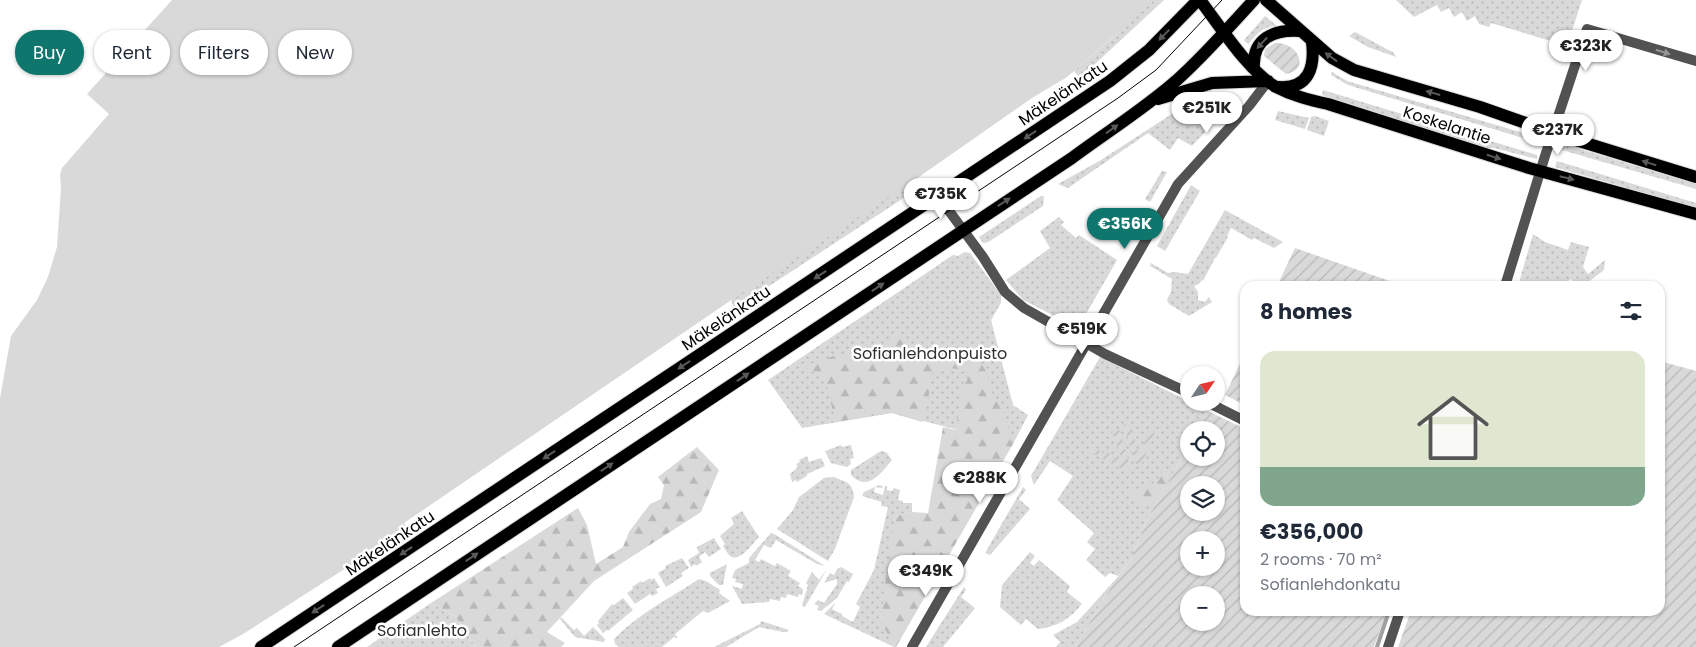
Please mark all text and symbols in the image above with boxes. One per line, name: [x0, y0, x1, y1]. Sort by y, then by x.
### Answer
one-way arrow: [1158, 29, 1170, 41]
chip: Buy: [15, 30, 84, 75]
chip: Rent: [94, 30, 170, 75]
chip: Filters: [180, 30, 268, 75]
chip: New: [278, 30, 352, 75]
pin: €323K: [1551, 30, 1621, 72]
text: €323K: [1560, 34, 1612, 57]
one-way arrow: [1256, 37, 1268, 49]
one-way arrow: [1655, 48, 1670, 56]
one-way arrow: [1325, 51, 1338, 62]
street label: Mäkelänkatu: [1014, 55, 1112, 131]
one-way arrow: [1426, 89, 1441, 97]
pin: €251K: [1172, 92, 1242, 134]
text: €251K: [1182, 96, 1232, 119]
street label: Koskelantie: [1400, 100, 1494, 150]
pin: €237K: [1523, 114, 1593, 156]
text: €237K: [1532, 118, 1584, 141]
one-way arrow: [1105, 124, 1119, 134]
one-way arrow: [1023, 130, 1036, 140]
one-way arrow: [1487, 153, 1502, 161]
one-way arrow: [1642, 158, 1657, 166]
one-way arrow: [1559, 174, 1574, 182]
pin: €735K: [906, 178, 976, 220]
text: €735K: [915, 182, 967, 205]
one-way arrow: [997, 198, 1010, 207]
pin: €356K: [1090, 208, 1160, 250]
text: €356K: [1098, 212, 1152, 235]
one-way arrow: [813, 270, 826, 280]
street label: Mäkelänkatu: [677, 280, 775, 356]
one-way arrow: [871, 282, 884, 291]
text: 8 homes: [1260, 297, 1352, 326]
icon: filters: [1617, 297, 1645, 325]
pin: €519K: [1047, 312, 1117, 355]
text: €519K: [1057, 317, 1107, 340]
park label: Sofianlehdonpuisto: [853, 342, 1007, 365]
one-way arrow: [678, 360, 691, 370]
north arrow: [1180, 366, 1225, 411]
map controls: [1180, 366, 1225, 631]
one-way arrow: [736, 372, 749, 382]
icon: home: [1408, 383, 1498, 473]
button: locate: [1180, 421, 1225, 466]
one-way arrow: [543, 451, 556, 460]
one-way arrow: [601, 462, 614, 472]
pin: €288K: [945, 462, 1015, 504]
text: €288K: [953, 466, 1007, 489]
button: layers: [1180, 476, 1225, 521]
street label: Mäkelänkatu: [341, 505, 439, 581]
text: €356,000: [1260, 517, 1364, 546]
button: +: [1180, 531, 1225, 576]
one-way arrow: [400, 546, 413, 556]
text: 2 rooms · 70 m²: [1260, 548, 1382, 571]
one-way arrow: [465, 552, 479, 562]
pin: €349K: [891, 554, 961, 597]
text: €349K: [899, 559, 953, 582]
text: Sofianlehdonkatu: [1260, 573, 1400, 596]
button: −: [1180, 586, 1225, 631]
one-way arrow: [311, 605, 325, 614]
park label: Sofianlehto: [377, 619, 467, 642]

